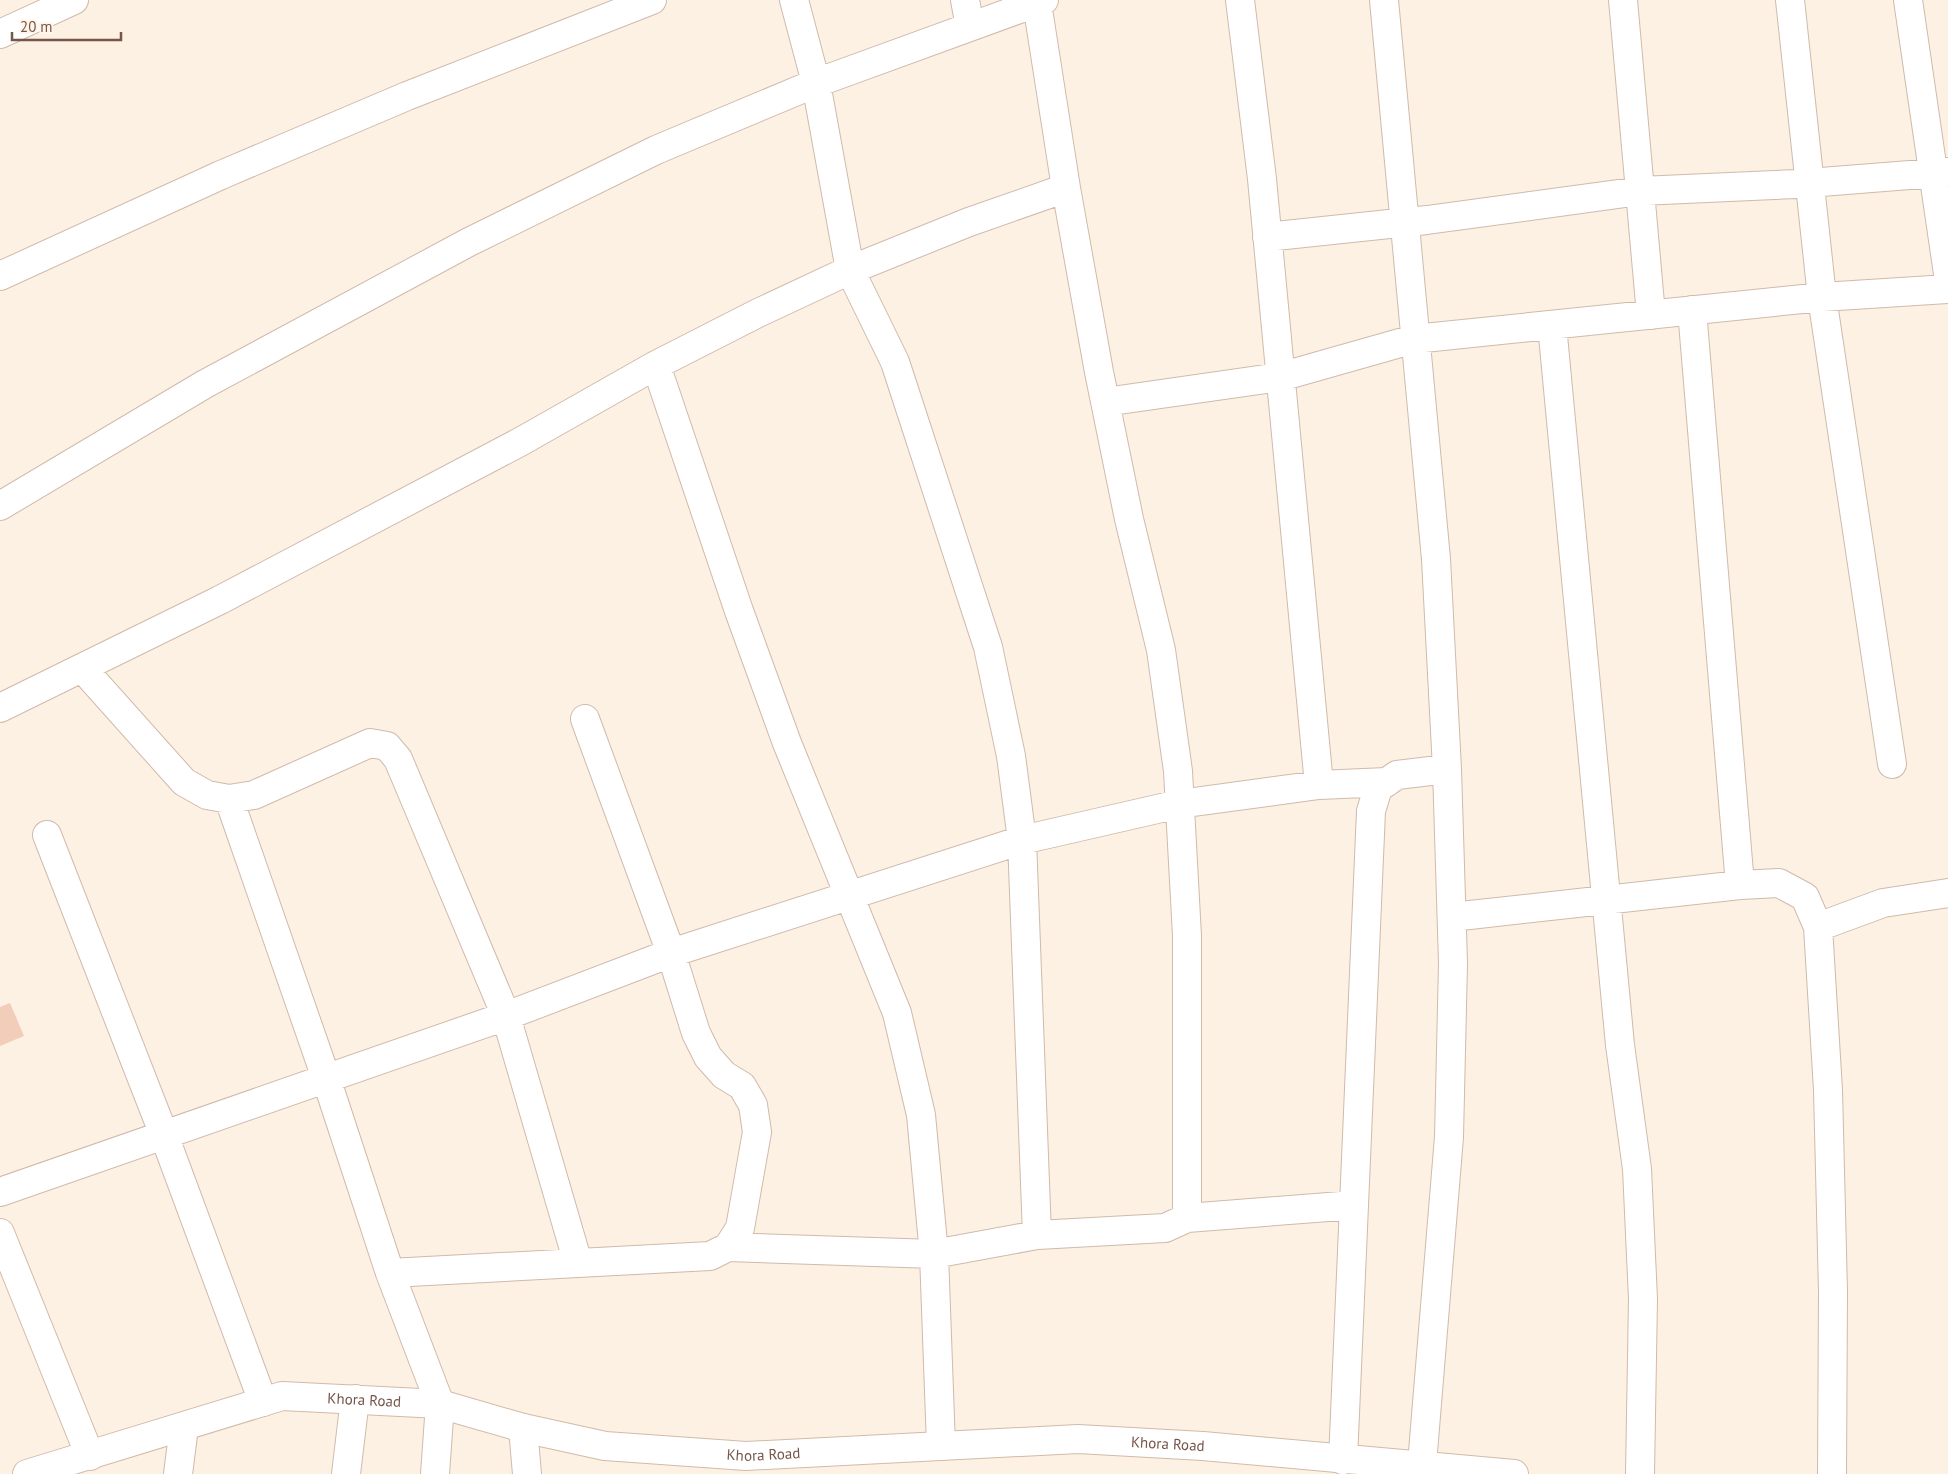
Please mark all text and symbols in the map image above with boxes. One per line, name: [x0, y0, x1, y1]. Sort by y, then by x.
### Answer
scale bar: [12, 10, 121, 42]
text: 20 m: [20, 17, 53, 36]
street label: Khora Road: [327, 1388, 402, 1411]
street label: Khora Road: [1131, 1432, 1205, 1455]
street label: Khora Road: [726, 1443, 801, 1465]

